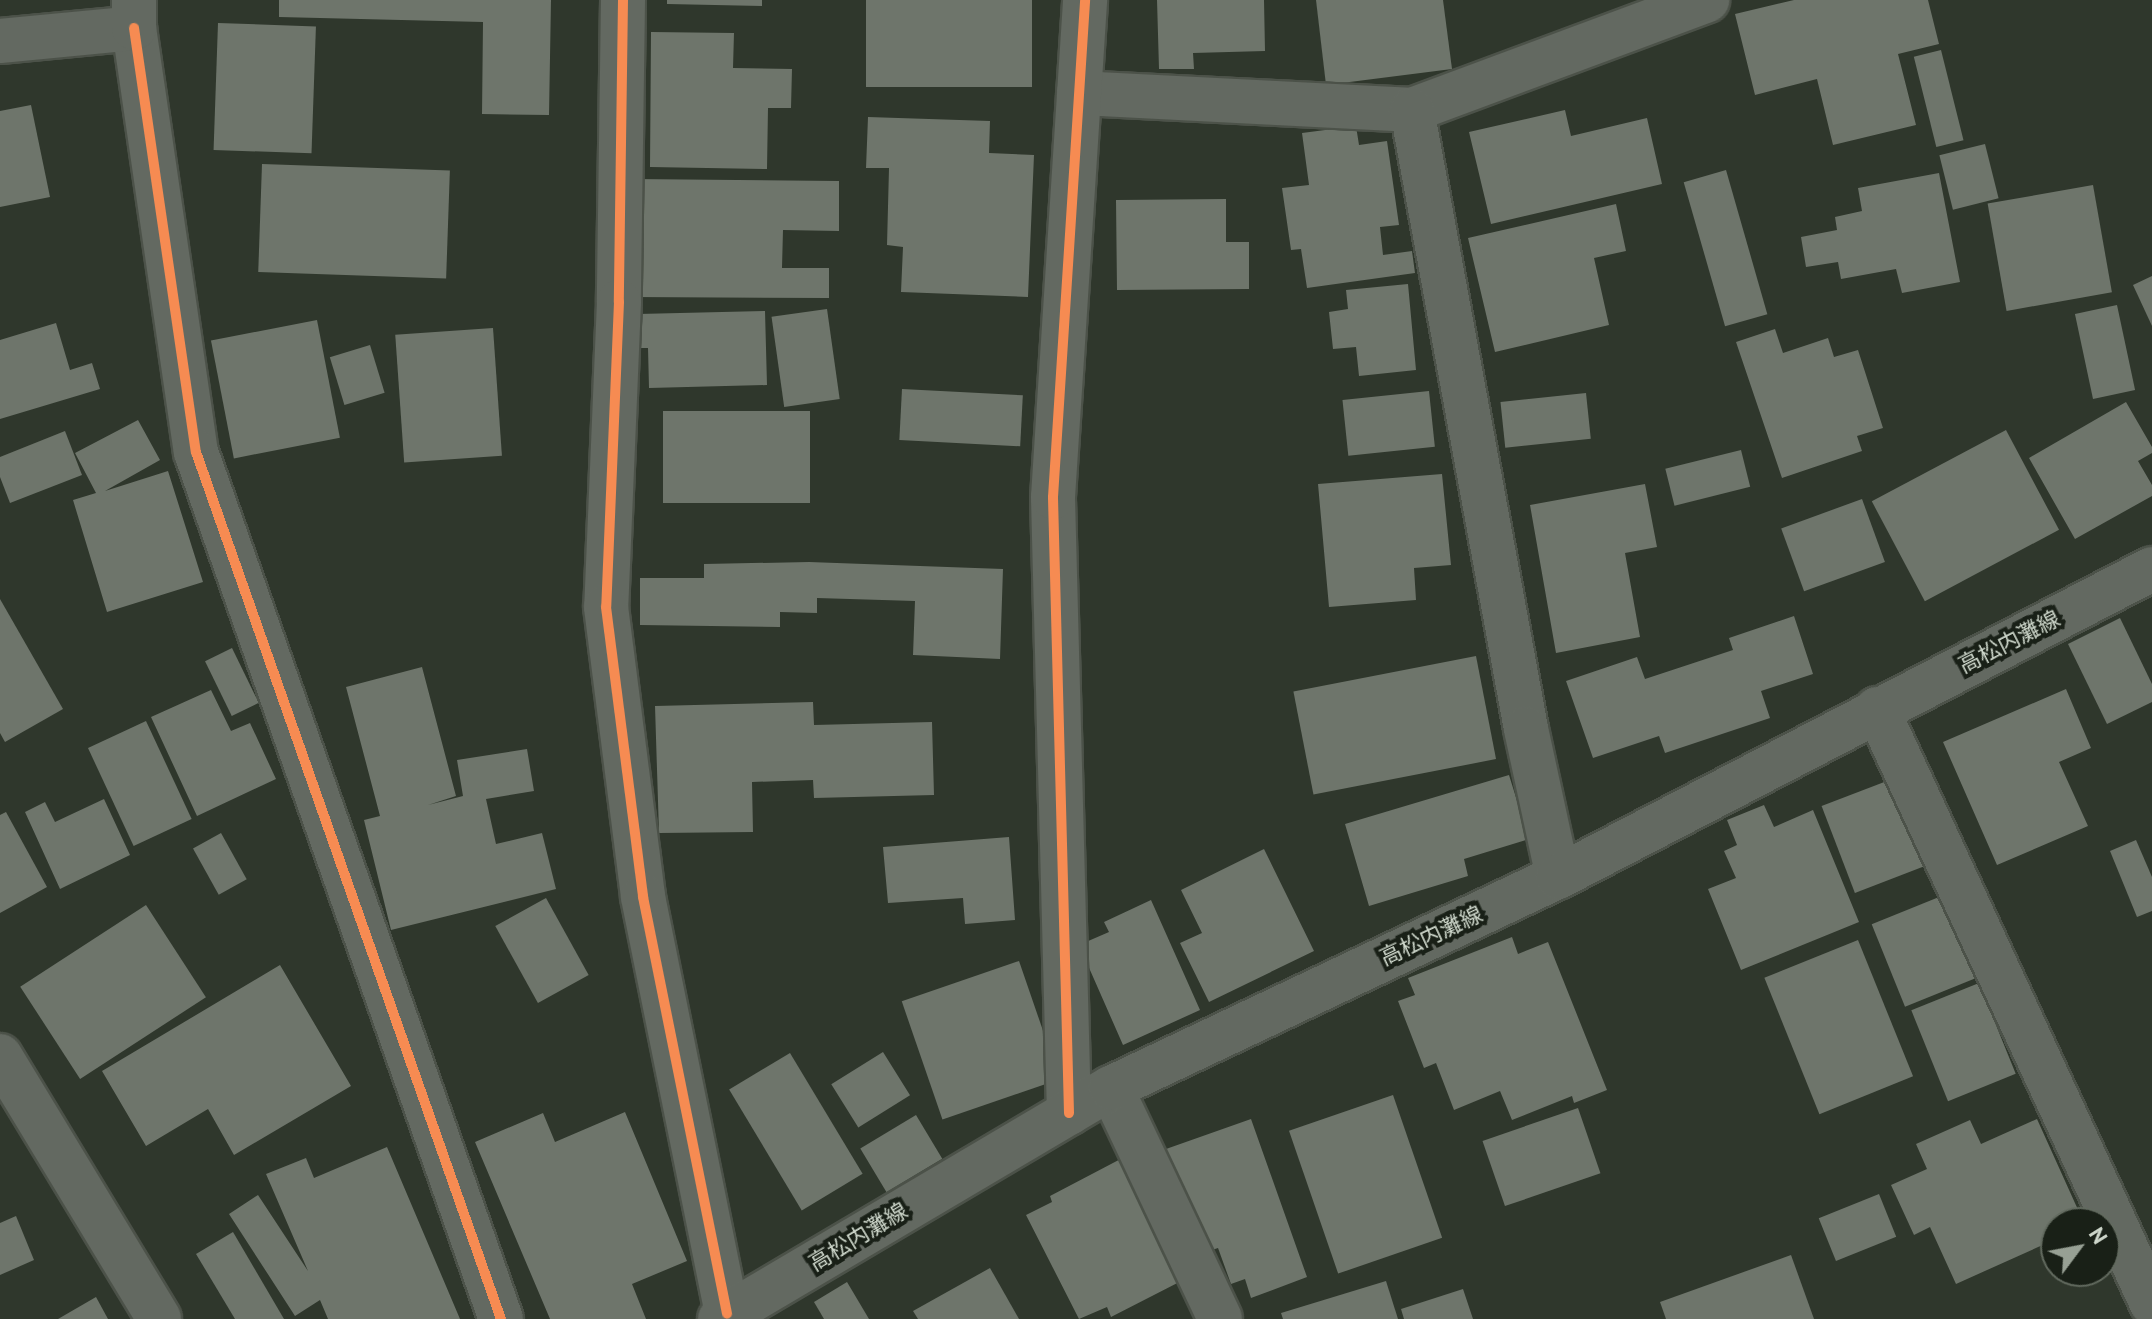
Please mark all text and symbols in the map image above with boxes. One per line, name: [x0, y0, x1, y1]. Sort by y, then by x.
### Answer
street label: 高松内灘線: [1954, 605, 2064, 679]
street label: 高松内灘線: [1376, 901, 1486, 971]
street label: 高松内灘線: [804, 1197, 912, 1277]
north arrow: [2040, 1207, 2120, 1287]
text: N: [2083, 1222, 2114, 1249]

